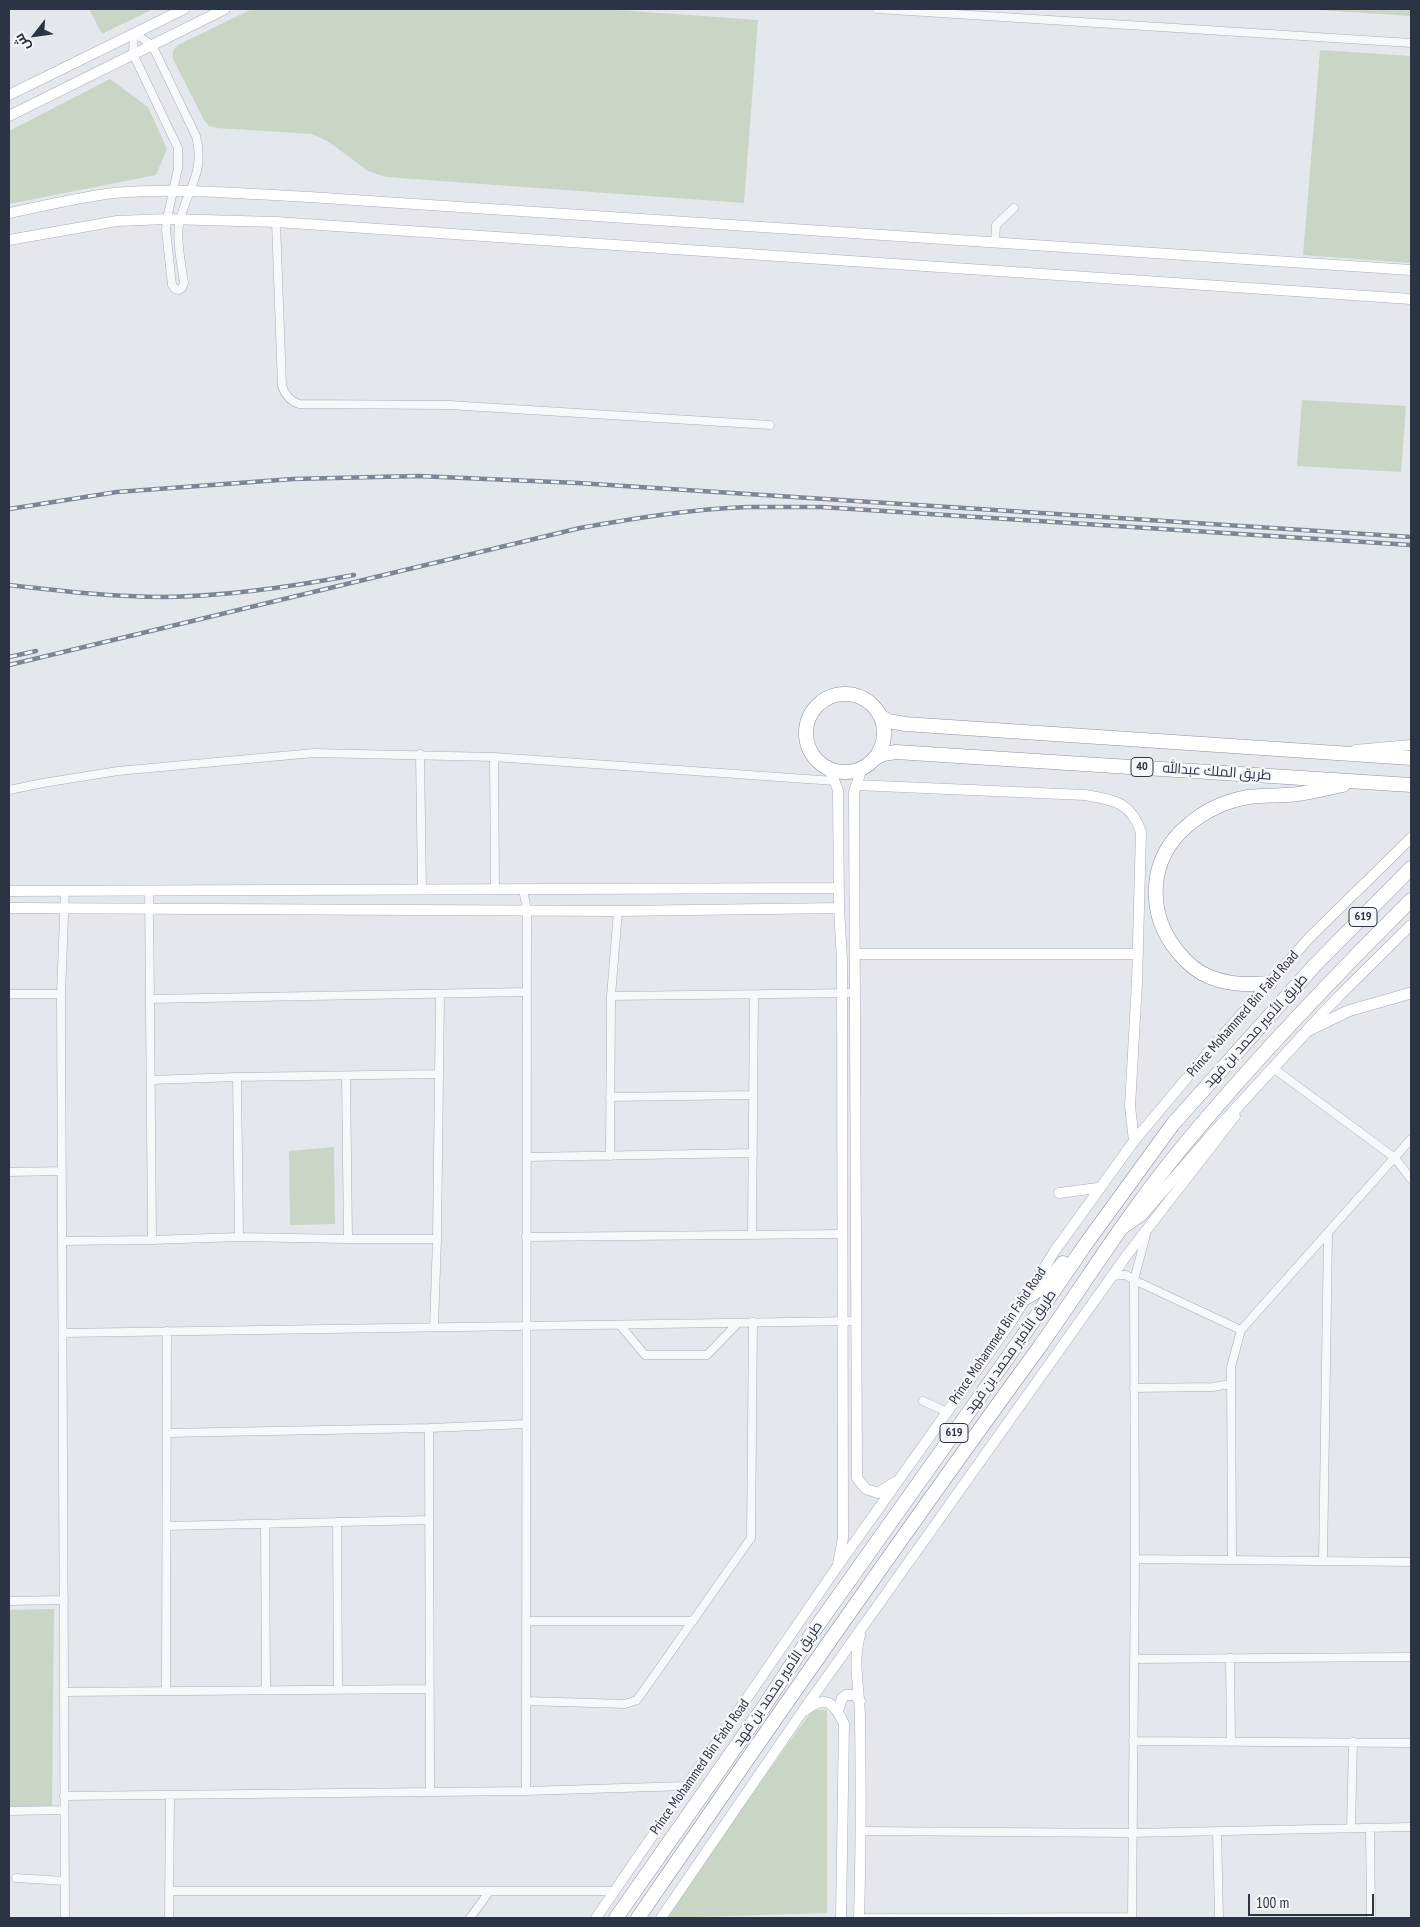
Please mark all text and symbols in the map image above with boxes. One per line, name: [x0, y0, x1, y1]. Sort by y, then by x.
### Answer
north arrow: [10, 10, 60, 60]
text: ش: [10, 30, 34, 55]
road number: 40: [1131, 758, 1153, 776]
street label: طريق الملك عبدالله: [1162, 760, 1272, 784]
road number: 619: [1349, 908, 1377, 926]
street label: Prince Mohammed Bin Fahd Road: [1184, 948, 1302, 1080]
street label: طريق الأمير محمد بن فهد: [1201, 971, 1311, 1091]
street label: Prince Mohammed Bin Fahd Road: [946, 1264, 1050, 1408]
street label: طريق الأمير محمد بن فهد: [962, 1287, 1060, 1417]
road number: 619: [940, 1424, 968, 1442]
street label: طريق الأمير محمد بن فهد: [730, 1618, 826, 1750]
street label: Prince Mohammed Bin Fahd Road: [647, 1696, 753, 1838]
scale bar: [1250, 1884, 1376, 1916]
text: 100 m: [1256, 1893, 1289, 1912]

